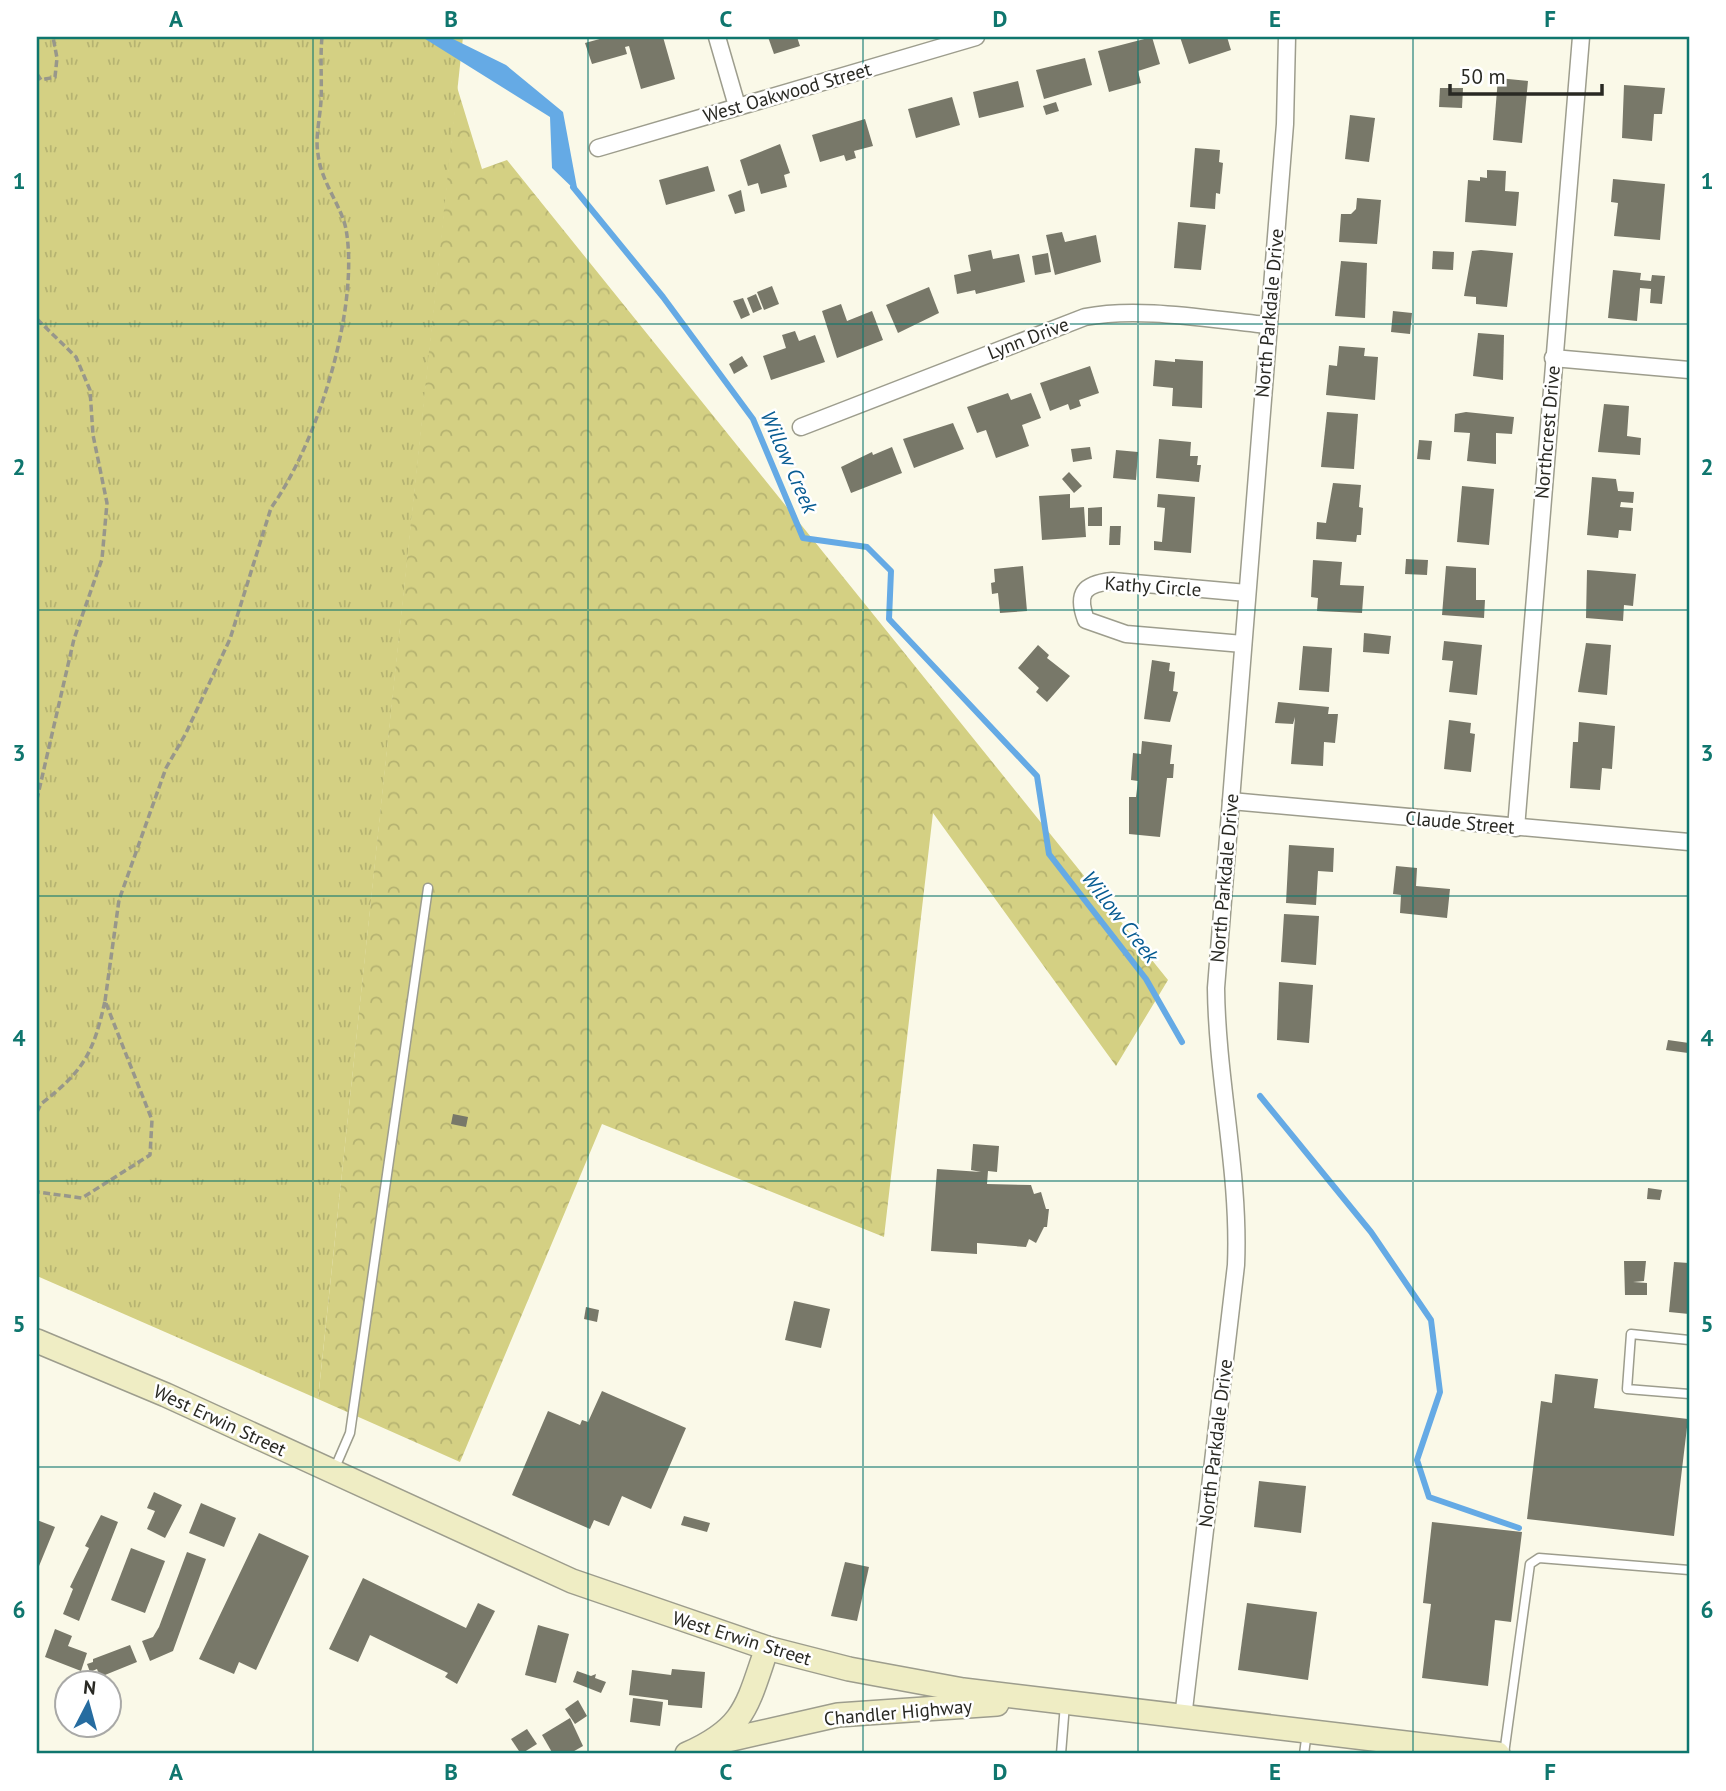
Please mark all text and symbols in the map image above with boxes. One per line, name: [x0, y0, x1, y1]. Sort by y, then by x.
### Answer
text: A: [169, 4, 183, 33]
text: B: [444, 4, 458, 33]
text: C: [720, 4, 733, 33]
text: D: [993, 4, 1007, 33]
text: E: [1269, 4, 1281, 33]
text: F: [1544, 4, 1556, 33]
scale bar: [1450, 52, 1602, 96]
street label: West Oakwood Street: [700, 56, 874, 127]
text: 50 m: [1460, 63, 1506, 90]
text: 1: [12, 166, 26, 195]
text: 1: [1700, 166, 1714, 195]
street label: North Parkdale Drive: [1250, 228, 1288, 398]
street label: Lynn Drive: [984, 312, 1072, 364]
street label: Northcrest Drive: [1529, 364, 1565, 500]
water label: Willow Creek: [755, 406, 825, 519]
text: 2: [12, 452, 26, 481]
text: 2: [1700, 452, 1714, 481]
street label: Kathy Circle: [1104, 571, 1202, 601]
text: 3: [12, 738, 26, 767]
text: 3: [1700, 738, 1714, 767]
street label: North Parkdale Drive: [1205, 793, 1243, 963]
street label: Claude Street: [1404, 805, 1516, 839]
water label: Willow Creek: [1076, 865, 1166, 969]
text: 4: [12, 1023, 26, 1052]
text: 4: [1700, 1023, 1714, 1052]
text: 5: [12, 1309, 26, 1338]
text: 5: [1700, 1309, 1714, 1338]
street label: North Parkdale Drive: [1193, 1357, 1237, 1529]
street label: West Erwin Street: [150, 1379, 291, 1461]
text: 6: [12, 1595, 26, 1624]
text: 6: [1700, 1595, 1714, 1624]
street label: West Erwin Street: [670, 1606, 815, 1671]
north arrow: [52, 1668, 122, 1738]
text: N: [82, 1675, 97, 1700]
street label: Chandler Highway: [823, 1694, 973, 1730]
text: A: [169, 1757, 183, 1786]
text: B: [444, 1757, 458, 1786]
text: C: [720, 1757, 733, 1786]
text: D: [993, 1757, 1007, 1786]
text: E: [1269, 1757, 1281, 1786]
text: F: [1544, 1757, 1556, 1786]

